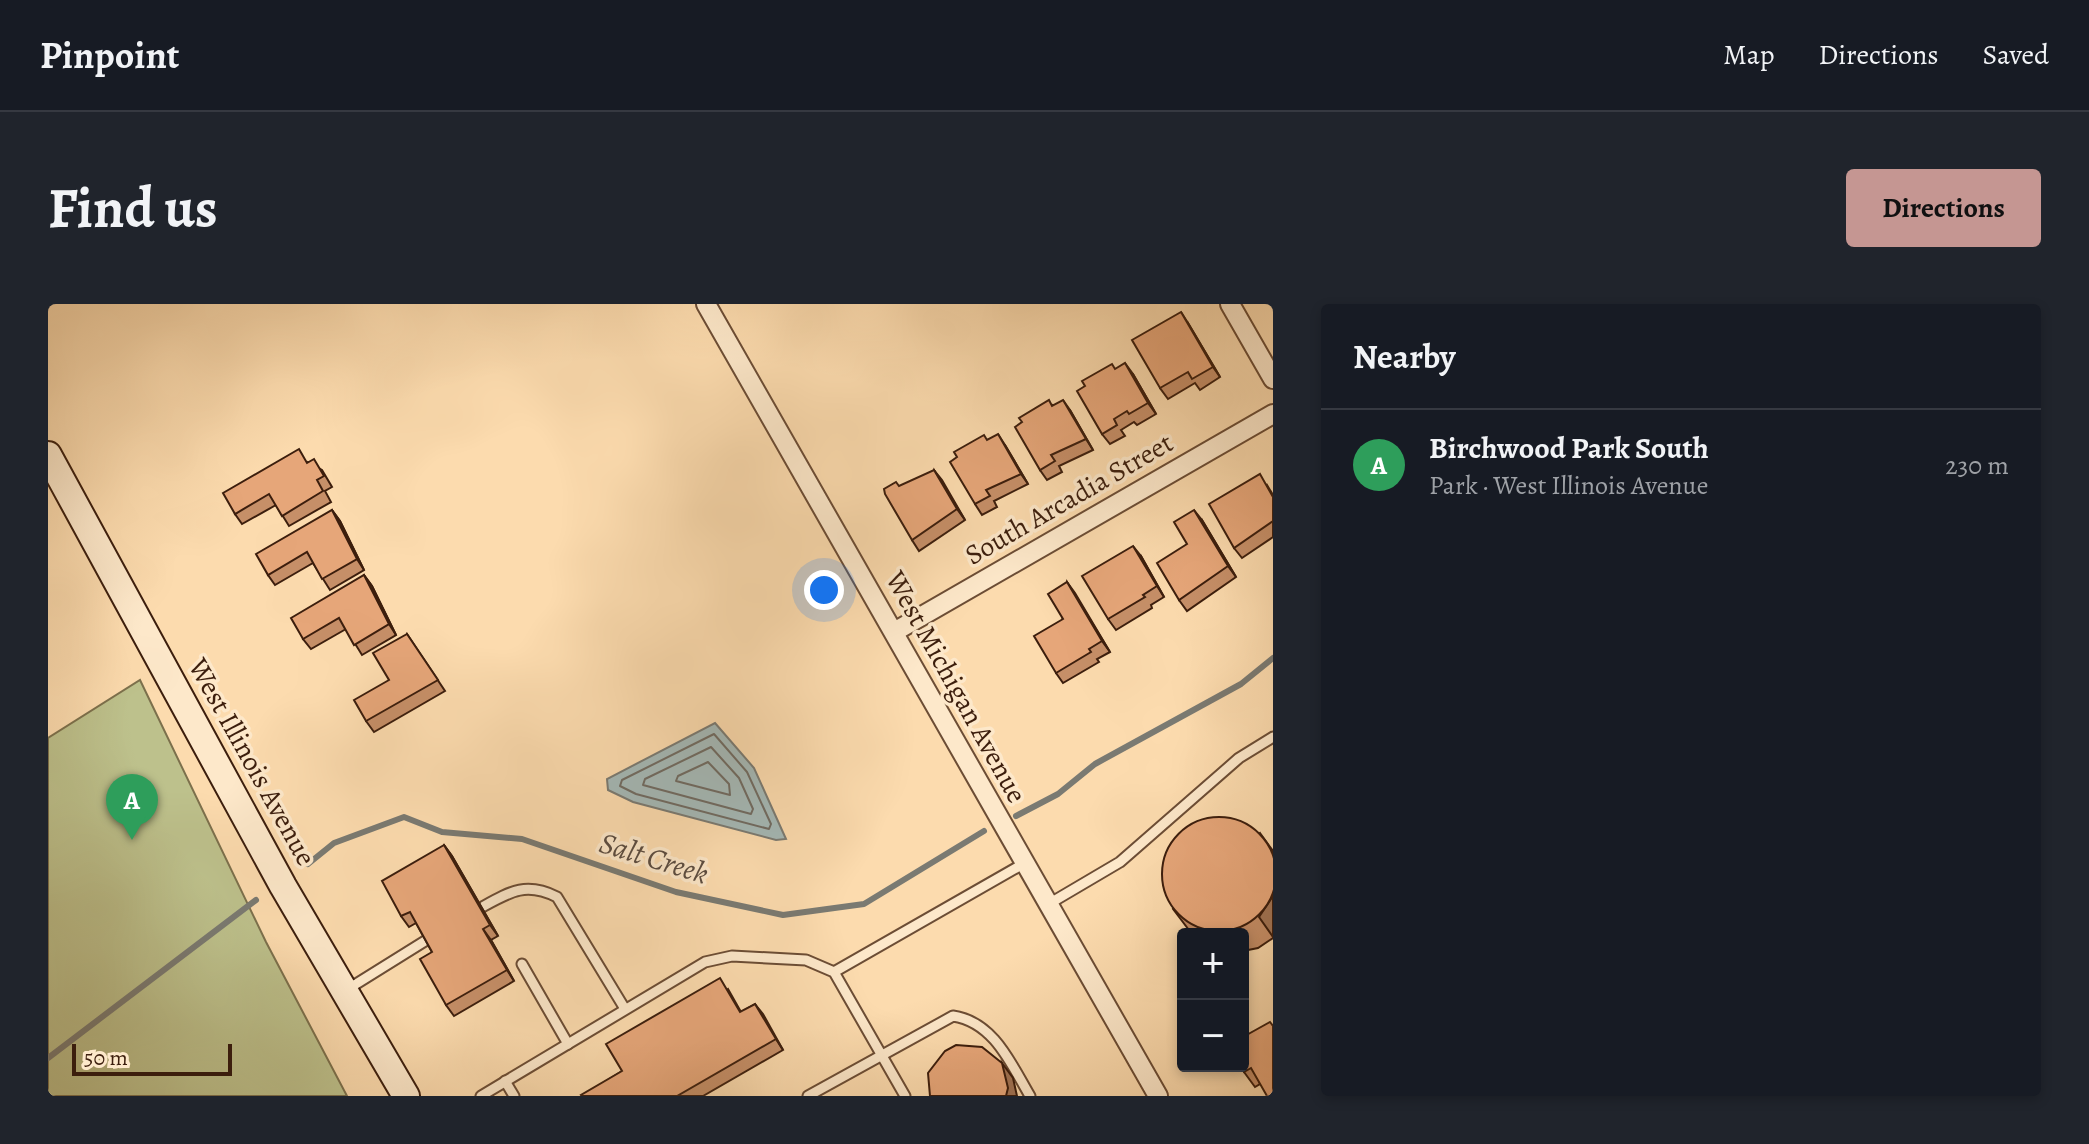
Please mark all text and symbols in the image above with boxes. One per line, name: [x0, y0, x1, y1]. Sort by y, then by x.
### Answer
text: Pinpoint: [40, 29, 179, 81]
text: Map: [1723, 36, 1774, 74]
text: Directions: [1818, 36, 1939, 74]
text: Saved: [1983, 36, 2049, 74]
button: Directions: [1846, 169, 2041, 247]
text: Find us: [48, 170, 218, 246]
text: Nearby: [1353, 333, 1456, 380]
street label: South Arcadia Street: [958, 424, 1180, 574]
text: Birchwood Park South: [1429, 428, 1709, 468]
text: A: [1371, 448, 1387, 483]
text: 230 m: [1945, 448, 2009, 483]
text: Park · West Illinois Avenue: [1429, 468, 1708, 503]
street label: West Michigan Avenue: [876, 563, 1036, 810]
your location: [804, 570, 844, 610]
street label: West Illinois Avenue: [179, 651, 325, 873]
pin: A: [106, 774, 158, 840]
water label: Salt Creek: [595, 823, 713, 893]
map controls: [1177, 928, 1249, 1072]
button: +: [1177, 928, 1249, 1000]
button: −: [1177, 1000, 1249, 1072]
scale bar: [72, 1040, 232, 1076]
text: 50 m: [84, 1043, 128, 1073]

